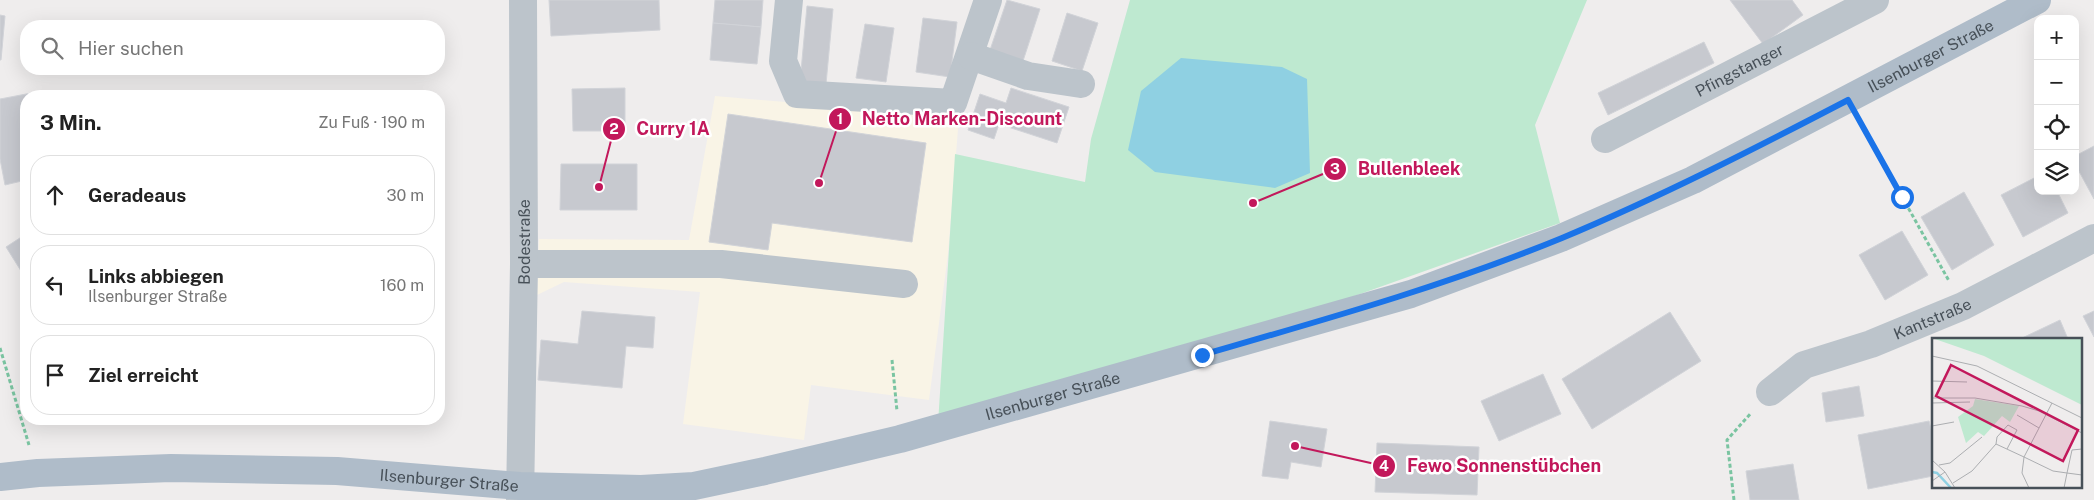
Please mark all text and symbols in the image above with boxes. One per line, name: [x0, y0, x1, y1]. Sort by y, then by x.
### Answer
street label: Ilsenburger Straße: [1864, 15, 1997, 96]
map controls: [2034, 15, 2079, 195]
button: +: [2034, 15, 2079, 60]
search box: [20, 20, 445, 75]
icon: search: [38, 34, 66, 62]
text: Hier suchen: [78, 37, 184, 59]
street label: Pfingstanger: [1692, 39, 1787, 100]
button: −: [2034, 60, 2079, 105]
callout: Netto Marken-Discount: [827, 103, 1073, 136]
button: locate: [2034, 105, 2079, 150]
text: Netto Marken-Discount: [862, 108, 1062, 129]
text: 3 Min.: [40, 110, 102, 135]
text: 1: [837, 110, 843, 127]
callout: Curry 1A: [601, 112, 720, 145]
text: Zu Fuß · 190 m: [318, 113, 425, 132]
text: Curry 1A: [636, 118, 710, 139]
text: 2: [609, 120, 619, 137]
button: layers: [2034, 150, 2079, 195]
callout: Bullenbleek: [1323, 152, 1470, 185]
text: Bullenbleek: [1358, 158, 1461, 179]
text: 3: [1330, 160, 1340, 177]
icon: ahead: [41, 181, 69, 209]
text: Geradeaus: [88, 184, 186, 206]
text: 30 m: [387, 186, 424, 205]
route start: [1891, 186, 1914, 209]
street label: Bodestraße: [514, 199, 534, 285]
text: Links abbiegen: [88, 265, 224, 287]
icon: left: [41, 271, 69, 299]
text: 160 m: [380, 276, 424, 295]
text: Ilsenburger Straße: [88, 287, 227, 306]
street label: Kantstraße: [1891, 294, 1974, 343]
inset map: [1932, 338, 2082, 488]
route end: [1191, 344, 1214, 367]
icon: arrive: [41, 361, 69, 389]
text: Ziel erreicht: [88, 364, 199, 386]
street label: Ilsenburger Straße: [983, 368, 1122, 424]
callout: Fewo Sonnenstübchen: [1372, 450, 1611, 483]
text: Fewo Sonnenstübchen: [1407, 455, 1601, 476]
text: 4: [1379, 457, 1389, 474]
street label: Ilsenburger Straße: [379, 465, 520, 495]

